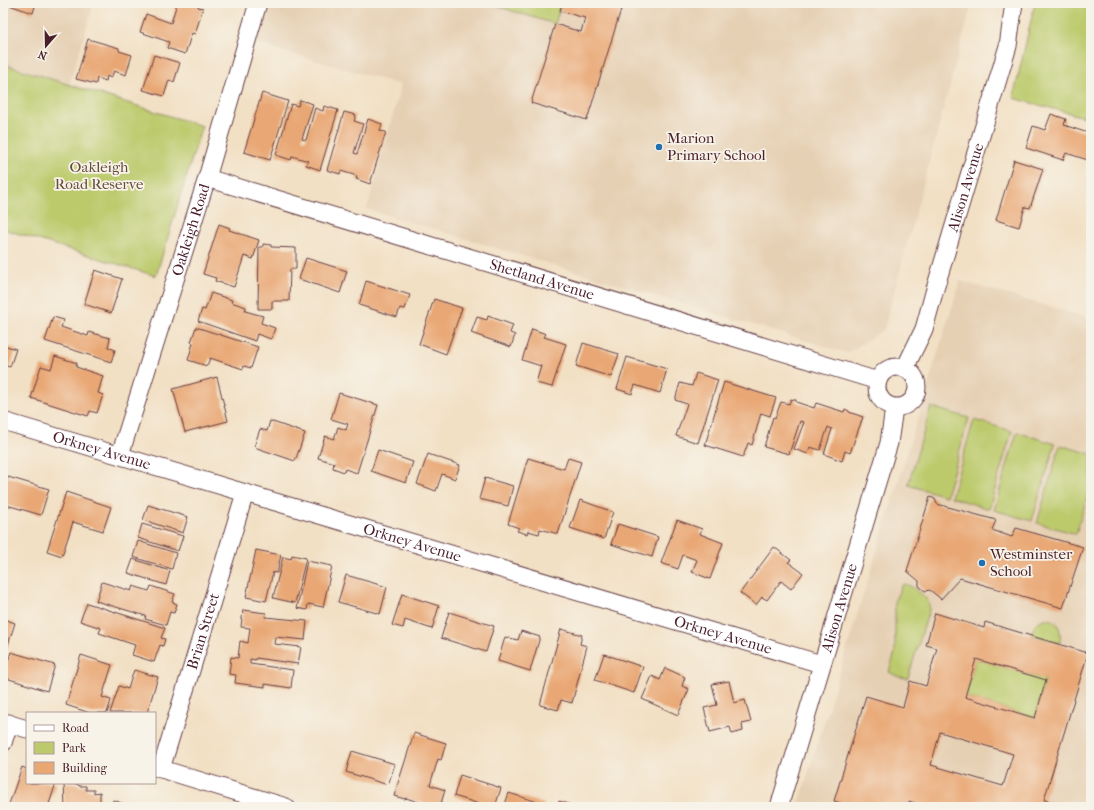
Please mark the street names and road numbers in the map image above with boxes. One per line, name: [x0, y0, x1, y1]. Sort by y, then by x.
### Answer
street label: Alison Avenue: [943, 140, 988, 235]
street label: Oakleigh Road: [168, 181, 214, 278]
street label: Shetland Avenue: [487, 255, 597, 304]
street label: Orkney Avenue: [51, 427, 153, 474]
street label: Orkney Avenue: [361, 520, 464, 566]
street label: Alison Avenue: [817, 561, 861, 655]
street label: Brian Street: [183, 590, 223, 672]
street label: Orkney Avenue: [672, 612, 775, 658]

